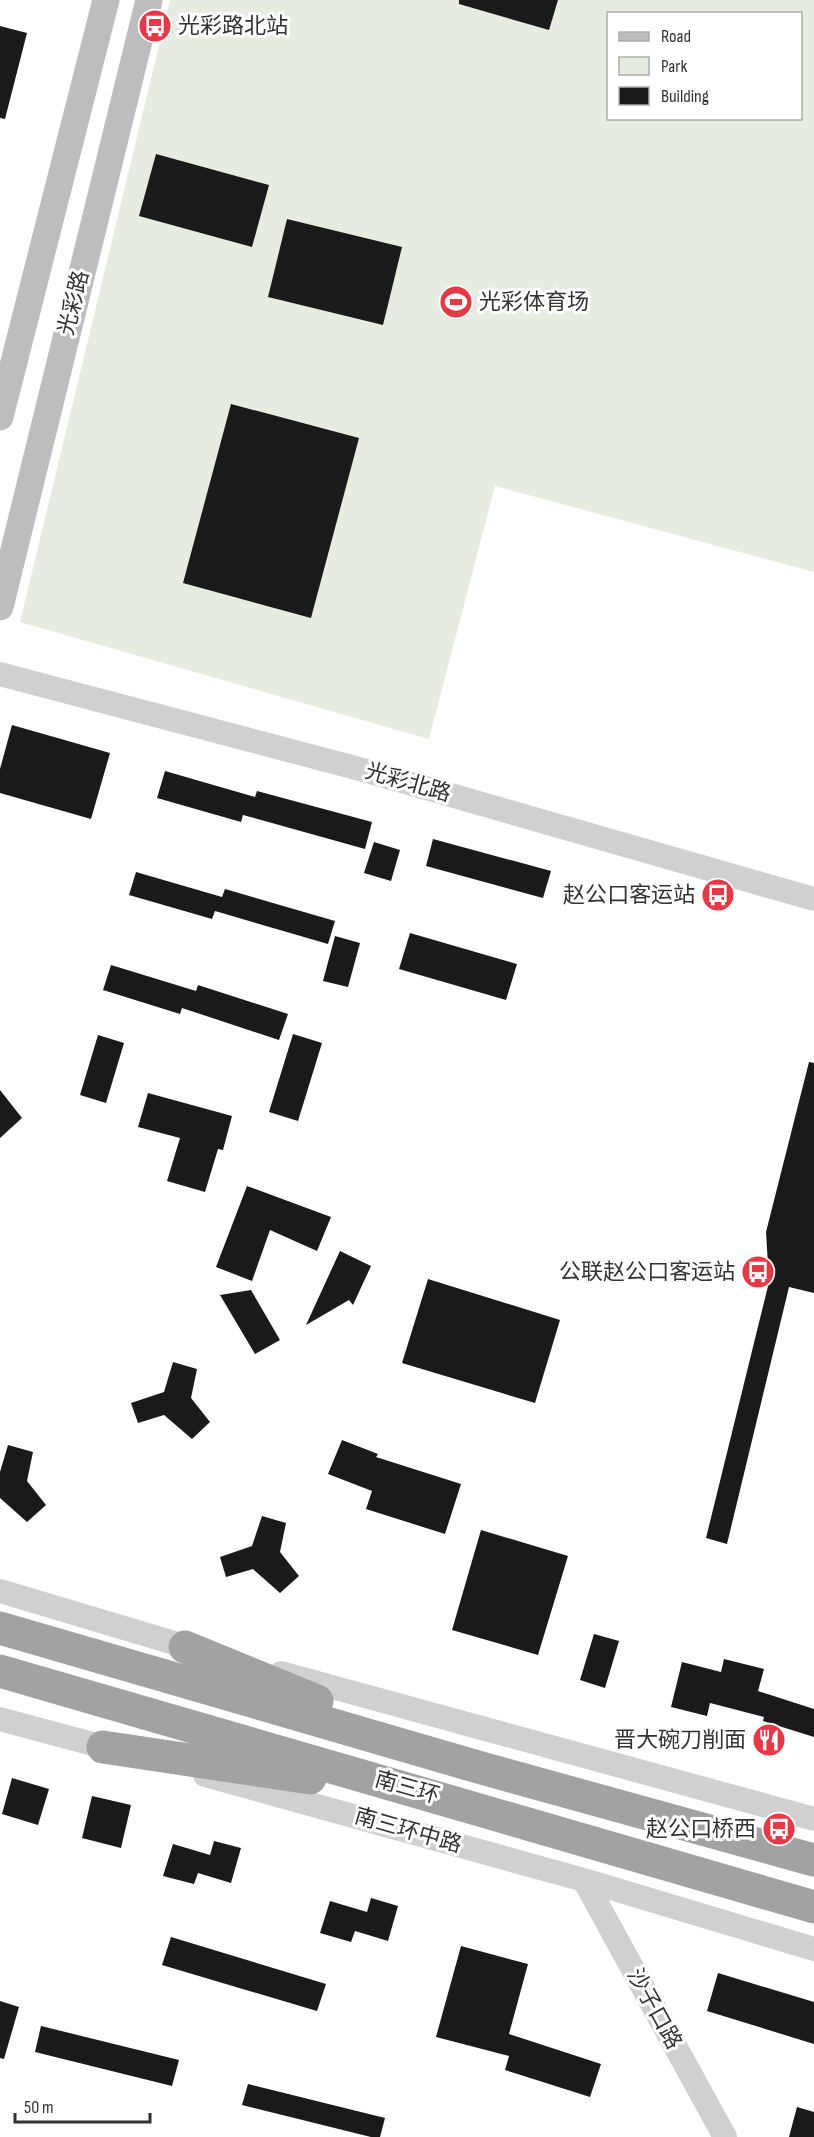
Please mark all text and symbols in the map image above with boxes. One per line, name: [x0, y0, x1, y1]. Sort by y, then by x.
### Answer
bus stop icon: 光彩路北站: [137, 8, 173, 44]
legend: [607, 12, 802, 120]
place label: 光彩路北站: [178, 13, 288, 40]
text: Road: [661, 26, 691, 47]
text: Park: [661, 56, 687, 77]
text: Building: [661, 86, 709, 107]
street label: 光彩路: [53, 268, 95, 338]
sports icon: 光彩体育场: [438, 284, 474, 320]
place label: 光彩体育场: [479, 289, 589, 316]
street label: 光彩北路: [362, 758, 454, 808]
bus stop icon: 赵公口客运站: [700, 877, 736, 913]
place label: 赵公口客运站: [563, 882, 695, 909]
bus stop icon: 公联赵公口客运站: [740, 1254, 776, 1290]
place label: 公联赵公口客运站: [559, 1259, 735, 1286]
restaurant icon: 晋大碗刀削面: [751, 1722, 787, 1758]
place label: 晋大碗刀削面: [614, 1727, 746, 1754]
street label: 南三环: [372, 1766, 442, 1810]
street label: 南三环中路: [351, 1803, 465, 1859]
bus stop icon: 赵公口桥西: [761, 1811, 797, 1847]
place label: 赵公口桥西: [646, 1816, 756, 1843]
street label: 沙子口路: [621, 1964, 687, 2054]
scale bar: [15, 2086, 150, 2124]
text: 50 m: [24, 2097, 54, 2118]

